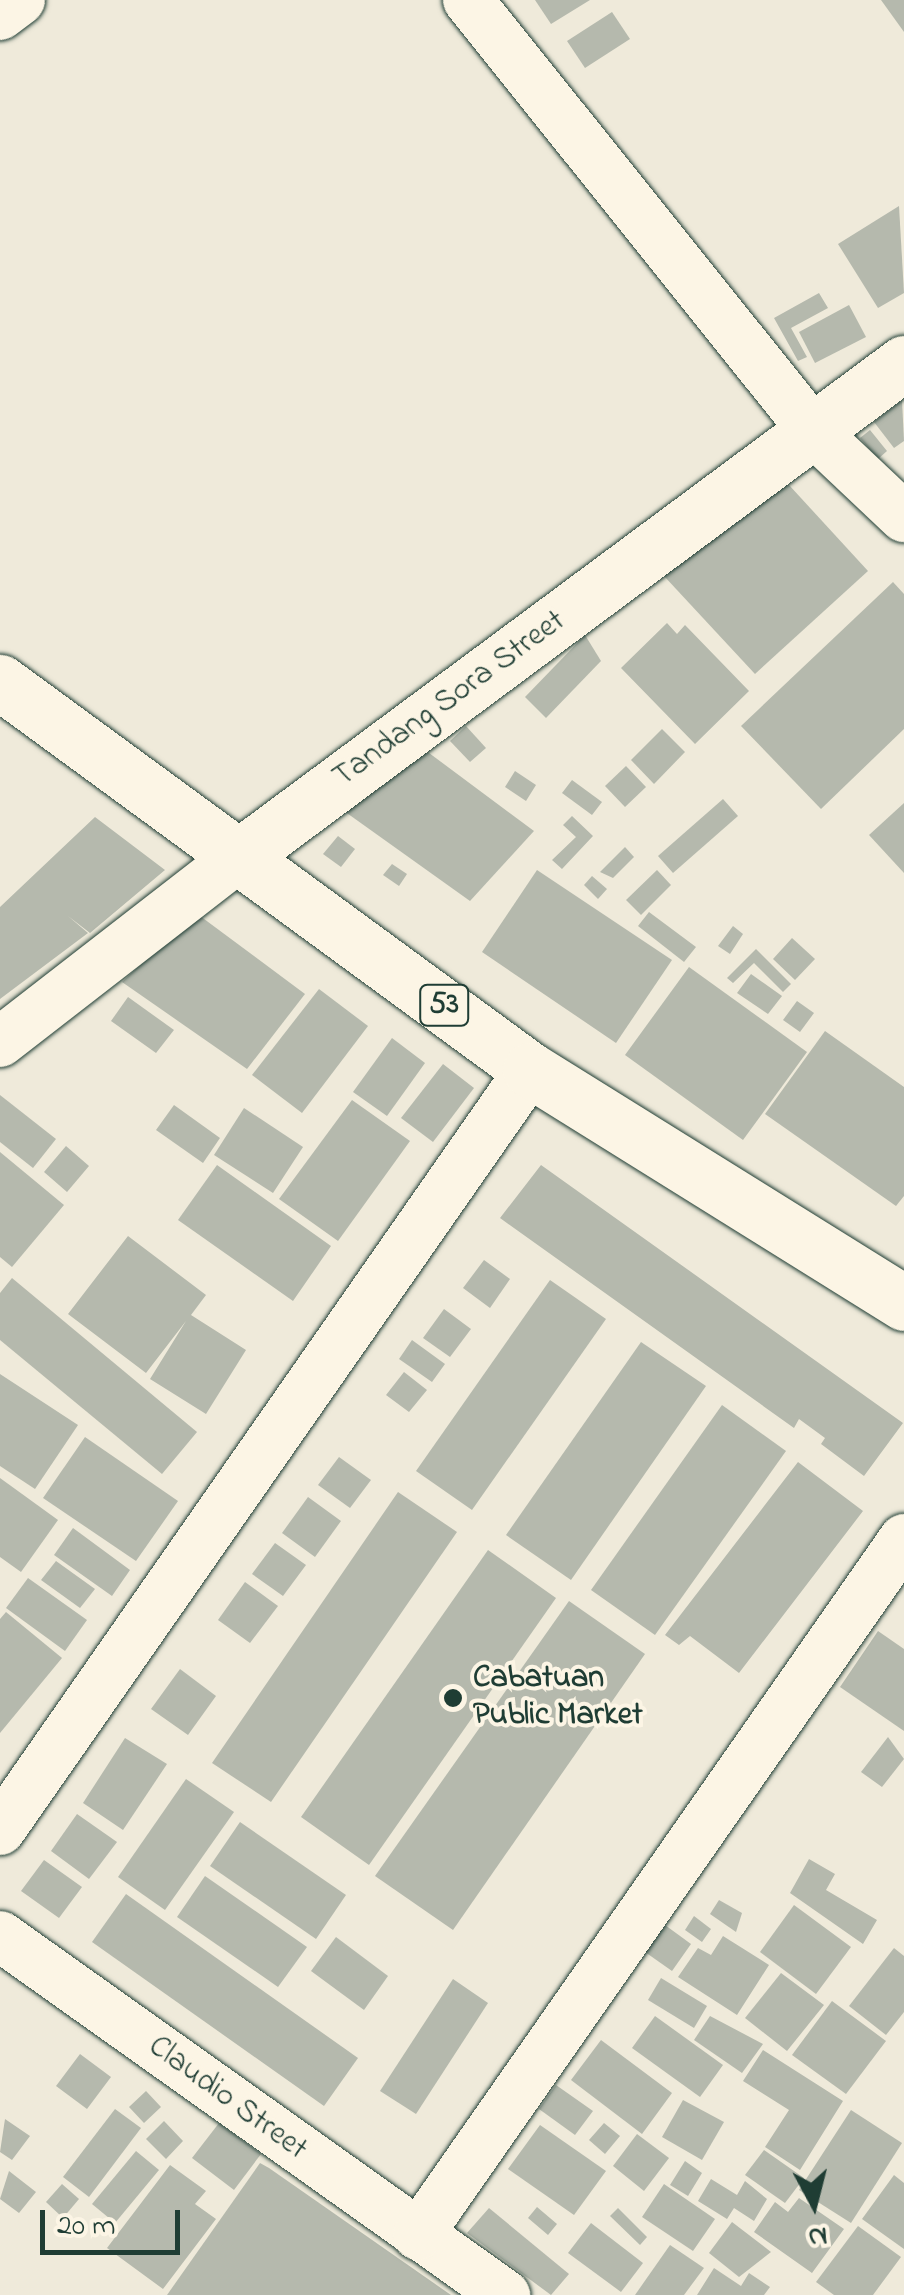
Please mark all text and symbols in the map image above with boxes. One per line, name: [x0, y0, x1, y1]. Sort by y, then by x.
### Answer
street label: Tandang Sora Street: [326, 603, 574, 797]
road number: 53: [419, 980, 469, 1030]
place label: Cabatuan Public Market: [473, 1661, 643, 1736]
marker: Cabatuan Public Market: [442, 1687, 464, 1709]
street label: Claudio Street: [140, 2028, 314, 2170]
north arrow: [764, 2155, 864, 2255]
scale bar: [45, 2190, 185, 2252]
text: 20 m: [57, 2205, 116, 2249]
text: N: [806, 2214, 830, 2257]

